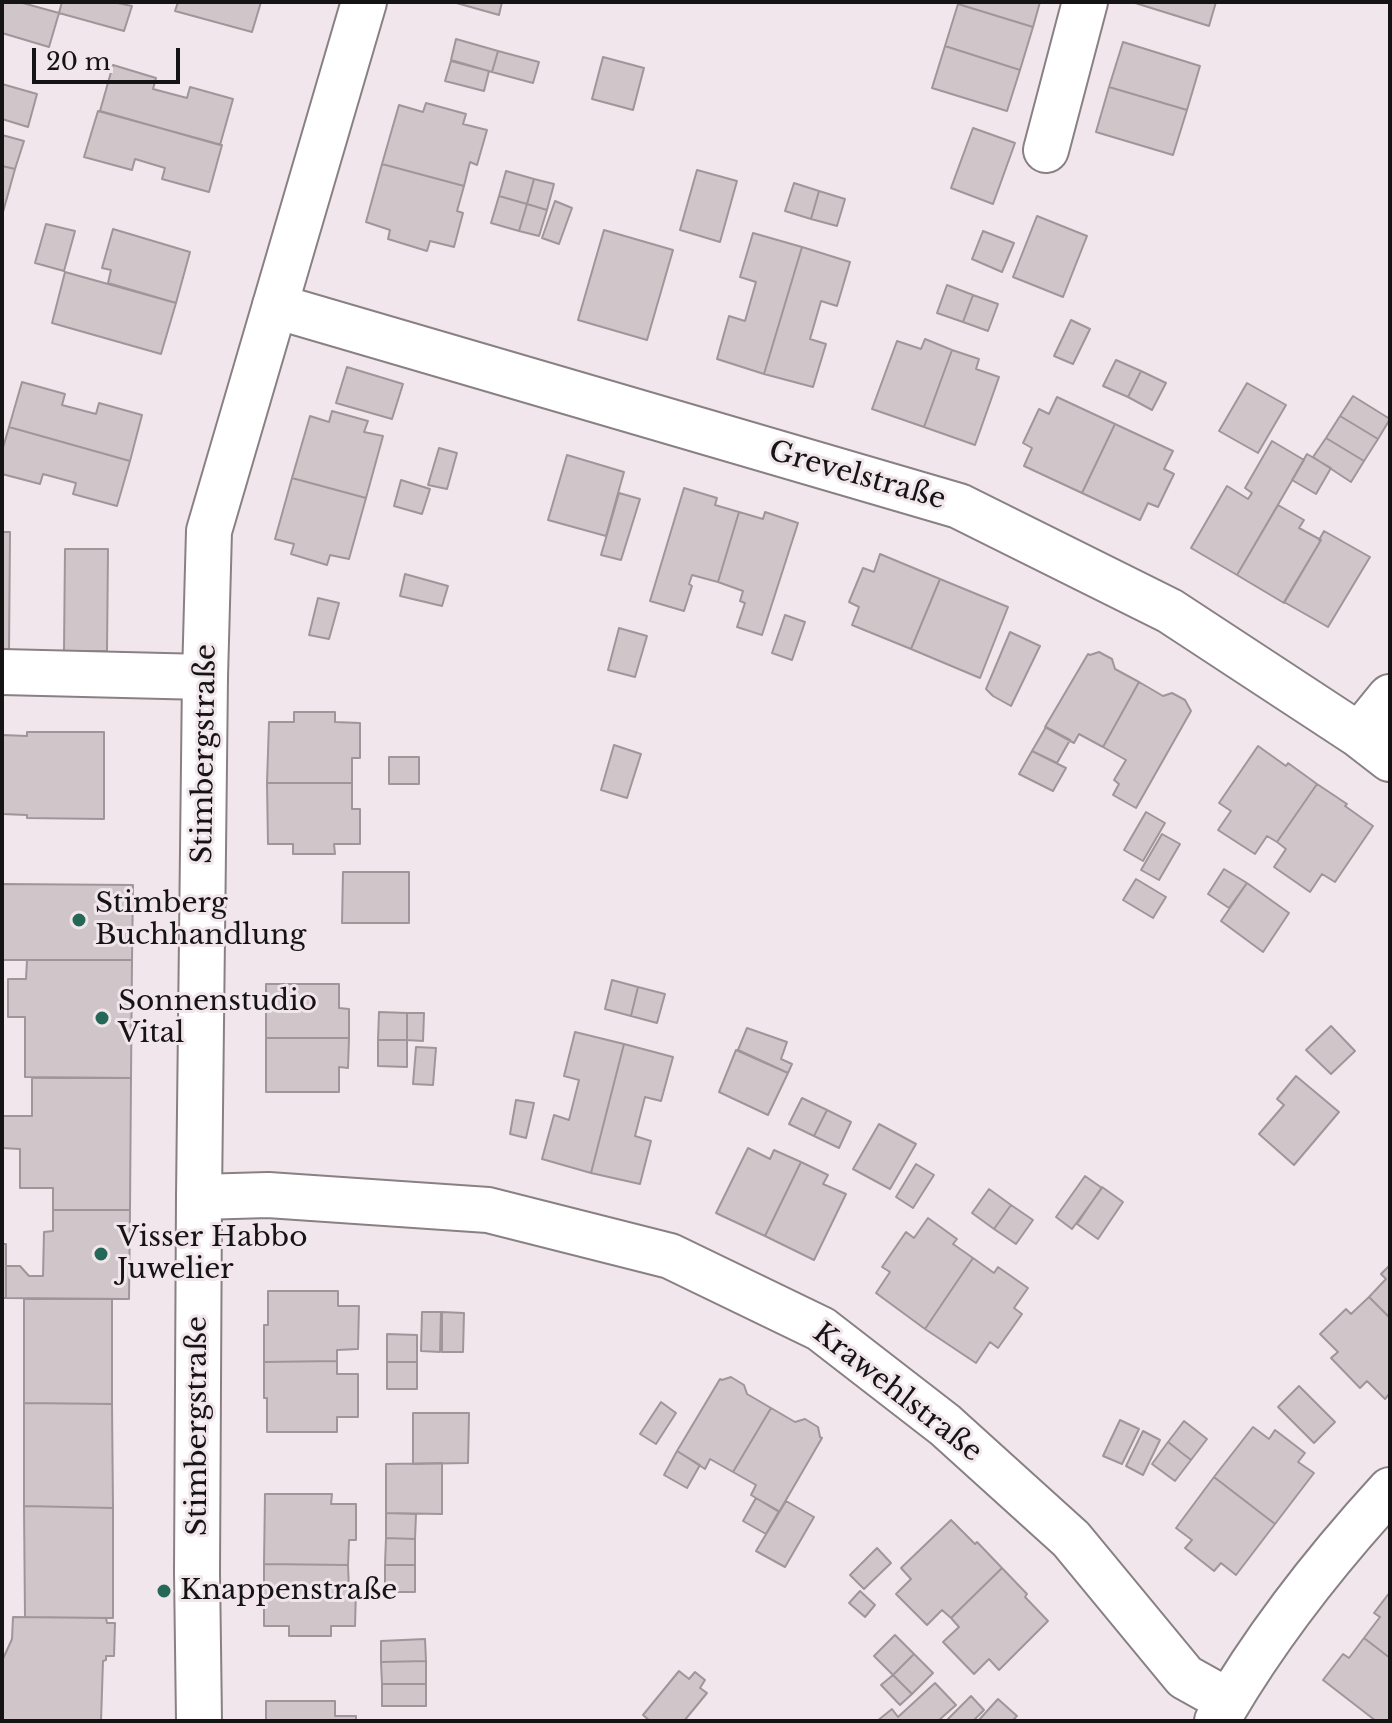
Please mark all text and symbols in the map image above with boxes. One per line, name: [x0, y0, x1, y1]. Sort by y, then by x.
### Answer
scale bar: [36, 32, 184, 82]
text: 20 m: [46, 47, 111, 76]
street label: Grevelstraße: [765, 435, 949, 517]
street label: Stimbergstraße: [186, 644, 224, 864]
place label: Stimberg Buchhandlung: [95, 887, 306, 953]
marker: Stimberg Buchhandlung: [70, 911, 88, 929]
place label: Sonnenstudio Vital: [118, 985, 317, 1051]
marker: Sonnenstudio Vital: [93, 1009, 111, 1027]
place label: Visser Habbo Juwelier: [117, 1221, 307, 1287]
marker: Visser Habbo Juwelier: [92, 1245, 110, 1263]
street label: Stimbergstraße: [181, 1316, 215, 1536]
street label: Krawehlstraße: [806, 1317, 988, 1469]
place label: Knappenstraße: [180, 1574, 397, 1608]
marker: Knappenstraße: [155, 1582, 173, 1600]

